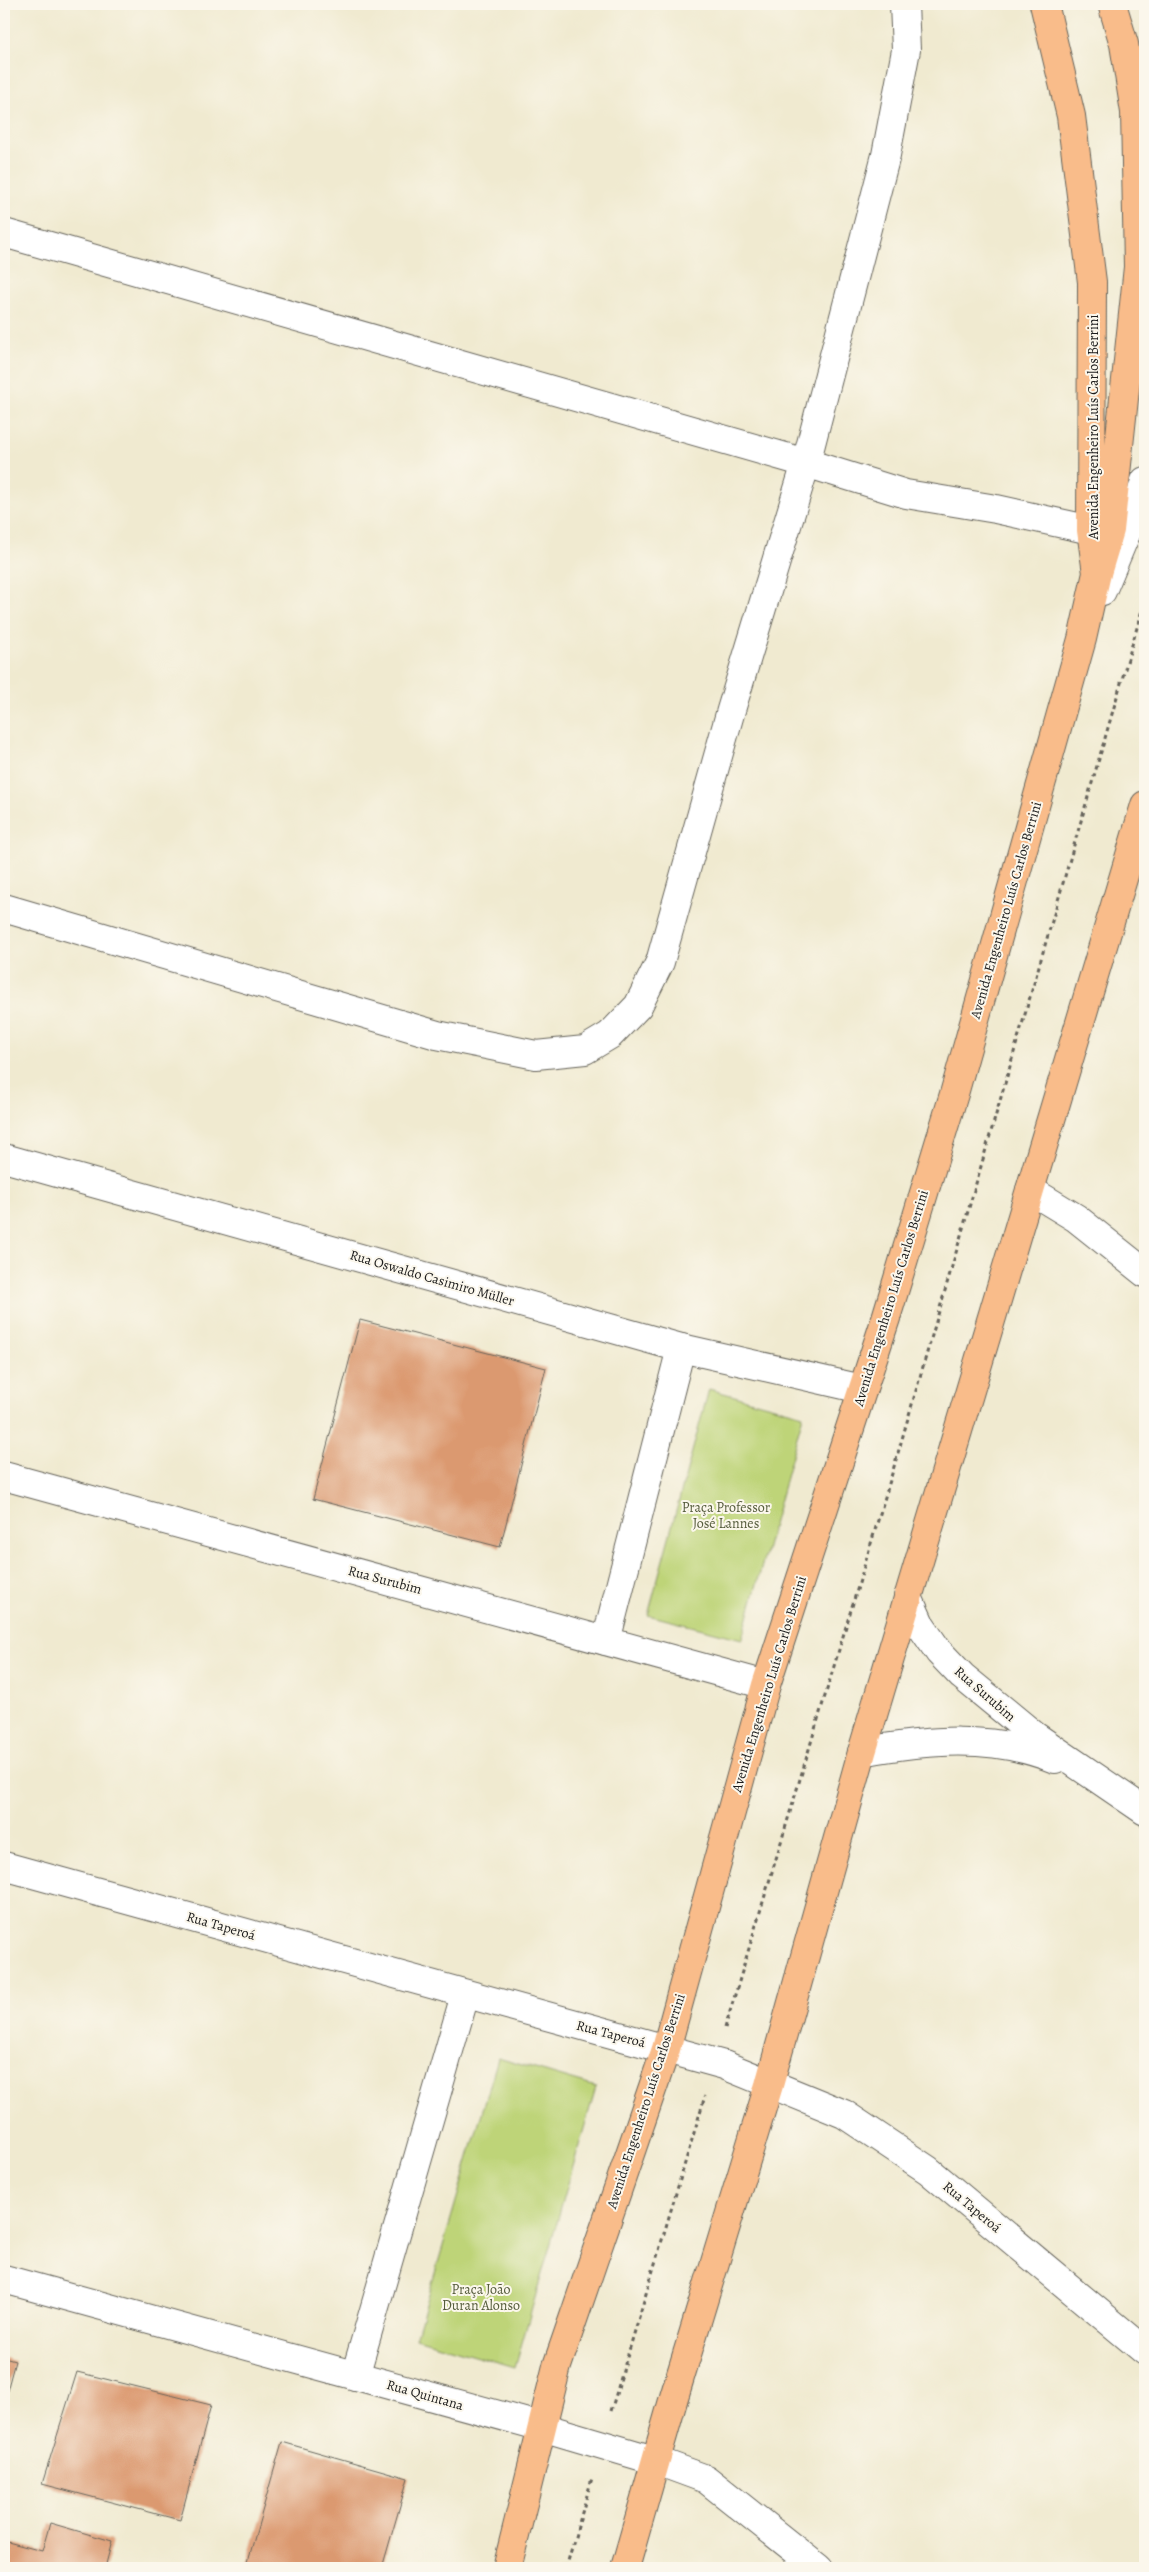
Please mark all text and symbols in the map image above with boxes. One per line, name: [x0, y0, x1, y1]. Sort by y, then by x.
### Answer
street label: Avenida Engenheiro Luís Carlos Berrini: [1084, 314, 1103, 541]
street label: Avenida Engenheiro Luís Carlos Berrini: [966, 799, 1046, 1022]
street label: Avenida Engenheiro Luís Carlos Berrini: [849, 1188, 933, 1409]
street label: Rua Oswaldo Casimiro Müller: [348, 1245, 517, 1311]
park label: Praça Professor José Lannes: [682, 1498, 771, 1533]
street label: Rua Surubim: [346, 1561, 424, 1599]
street label: Avenida Engenheiro Luís Carlos Berrini: [727, 1574, 811, 1795]
street label: Rua Surubim: [950, 1662, 1020, 1726]
street label: Rua Taperoá: [184, 1907, 258, 1945]
street label: Avenida Engenheiro Luís Carlos Berrini: [602, 1991, 690, 2212]
street label: Rua Taperoá: [574, 2016, 648, 2052]
street label: Rua Taperoá: [939, 2177, 1006, 2237]
park label: Praça João Duran Alonso: [442, 2280, 520, 2315]
street label: Rua Quintana: [384, 2375, 466, 2415]

